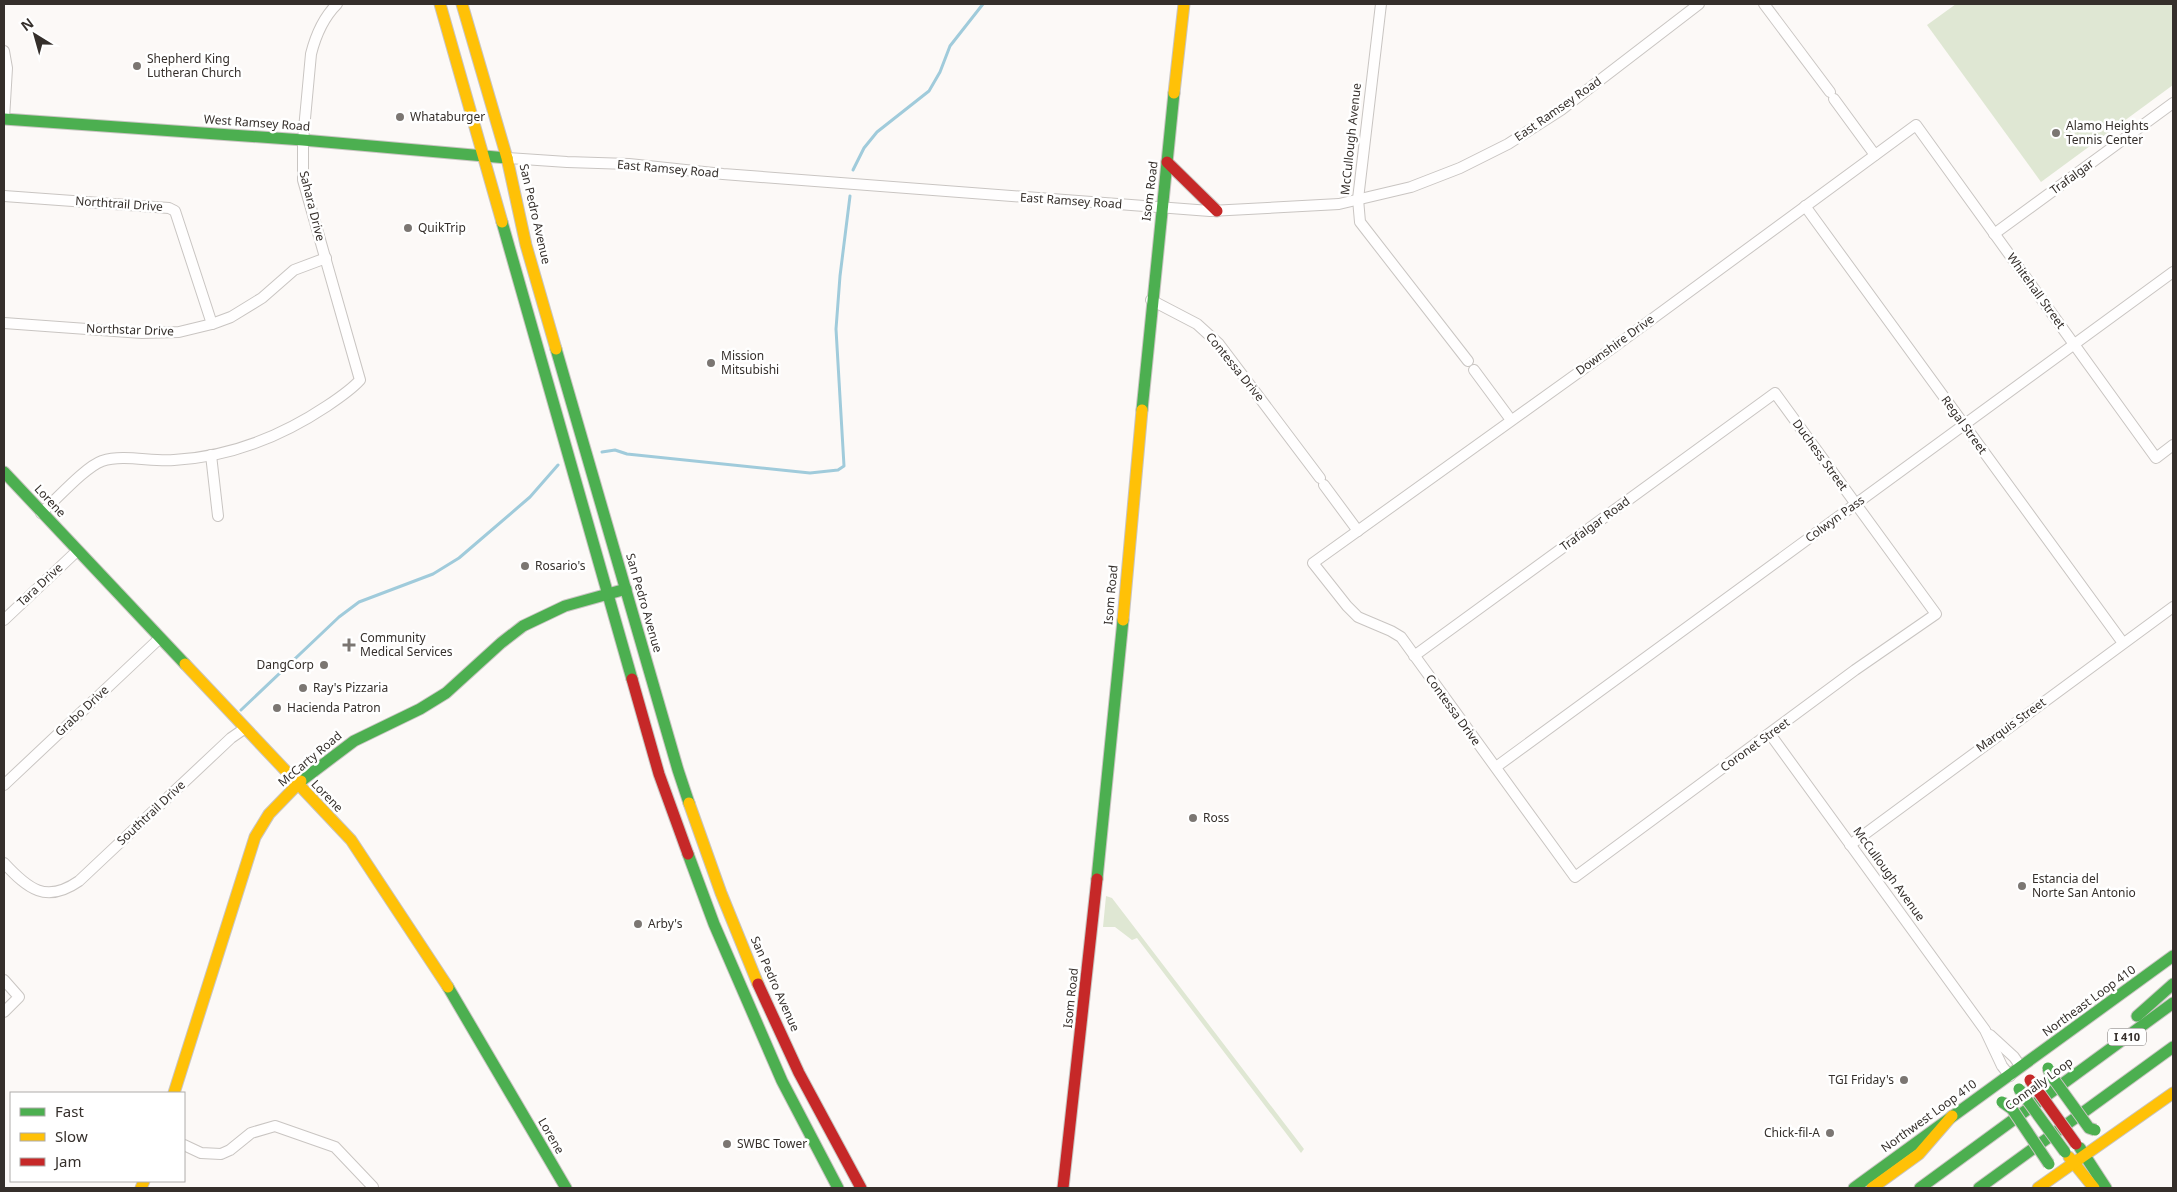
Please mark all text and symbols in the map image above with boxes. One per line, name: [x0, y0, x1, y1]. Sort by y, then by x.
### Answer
north arrow: [10, 10, 60, 60]
text: N: [17, 13, 37, 35]
place label: Shepherd King Lutheran Church: [147, 50, 242, 81]
marker: Shepherd King Lutheran Church: [131, 60, 143, 72]
street label: East Ramsey Road: [1511, 72, 1605, 145]
street label: McCullough Avenue: [1336, 82, 1365, 196]
place label: Whataburger: [410, 108, 485, 125]
street label: West Ramsey Road: [203, 110, 311, 135]
marker: Whataburger: [394, 111, 406, 123]
place label: Alamo Heights Tennis Center: [2066, 117, 2149, 148]
marker: Alamo Heights Tennis Center: [2050, 127, 2062, 139]
street label: Trafalgar: [2046, 155, 2097, 198]
street label: East Ramsey Road: [616, 156, 720, 181]
street label: Isom Road: [1137, 160, 1162, 222]
street label: San Pedro Avenue: [516, 162, 555, 266]
street label: Sahara Drive: [296, 169, 329, 243]
street label: East Ramsey Road: [1019, 188, 1123, 213]
street label: Northtrail Drive: [75, 192, 164, 215]
place label: QuikTrip: [418, 219, 466, 236]
marker: QuikTrip: [402, 222, 414, 234]
street label: Whitehall Street: [2003, 249, 2070, 333]
street label: Downshire Drive: [1572, 310, 1658, 379]
street label: Northstar Drive: [86, 319, 174, 340]
street label: Contessa Drive: [1202, 329, 1269, 405]
place label: Mission Mitsubishi: [721, 347, 779, 378]
marker: Mission Mitsubishi: [705, 357, 717, 369]
street label: Regal Street: [1938, 392, 1992, 458]
street label: Duchess Street: [1789, 416, 1852, 494]
street label: Lorene: [31, 481, 70, 521]
street label: Colwyn Pass: [1802, 491, 1868, 546]
street label: Trafalgar Road: [1556, 492, 1633, 555]
street label: San Pedro Avenue: [622, 551, 667, 655]
place label: Rosario's: [535, 557, 586, 574]
street label: Tara Drive: [13, 559, 66, 610]
marker: Rosario's: [519, 560, 531, 572]
street label: Isom Road: [1099, 564, 1122, 626]
place label: Community Medical Services: [360, 629, 453, 660]
marker: Community Medical Services: [342, 638, 356, 652]
place label: DangCorp: [257, 656, 314, 673]
marker: DangCorp: [318, 659, 330, 671]
street label: Contessa Drive: [1422, 671, 1485, 749]
place label: Ray's Pizzaria: [313, 679, 388, 696]
street label: Grabo Drive: [51, 681, 112, 740]
marker: Ray's Pizzaria: [297, 682, 309, 694]
street label: Marquis Street: [1972, 693, 2050, 756]
place label: Hacienda Patron: [287, 699, 381, 716]
marker: Hacienda Patron: [271, 702, 283, 714]
street label: Coronet Street: [1717, 713, 1793, 776]
street label: McCarty Road: [274, 727, 345, 790]
street label: Southtrail Drive: [113, 776, 189, 849]
street label: Lorene: [308, 776, 347, 816]
place label: Ross: [1203, 809, 1229, 826]
marker: Ross: [1187, 812, 1199, 824]
street label: McCullough Avenue: [1849, 823, 1929, 924]
place label: Estancia del Norte San Antonio: [2032, 870, 2136, 901]
marker: Estancia del Norte San Antonio: [2016, 880, 2028, 892]
place label: Arby's: [648, 915, 683, 932]
marker: Arby's: [632, 918, 644, 930]
street label: San Pedro Avenue: [747, 934, 804, 1034]
street label: Northeast Loop 410: [2039, 961, 2139, 1040]
street label: Isom Road: [1059, 967, 1082, 1029]
road number: I 410: [2108, 1028, 2146, 1046]
street label: Connally Loop: [2001, 1053, 2076, 1114]
place label: TGI Friday's: [1829, 1071, 1894, 1088]
marker: TGI Friday's: [1898, 1074, 1910, 1086]
street label: Northwest Loop 410: [1877, 1075, 1980, 1156]
legend: [10, 1092, 185, 1182]
text: Fast: [55, 1101, 84, 1121]
street label: Lorene: [534, 1115, 569, 1157]
place label: Chick-fil-A: [1764, 1124, 1820, 1141]
text: Slow: [55, 1126, 88, 1146]
marker: Chick-fil-A: [1824, 1127, 1836, 1139]
place label: SWBC Tower: [737, 1135, 807, 1152]
marker: SWBC Tower: [721, 1138, 733, 1150]
text: Jam: [53, 1151, 82, 1171]

